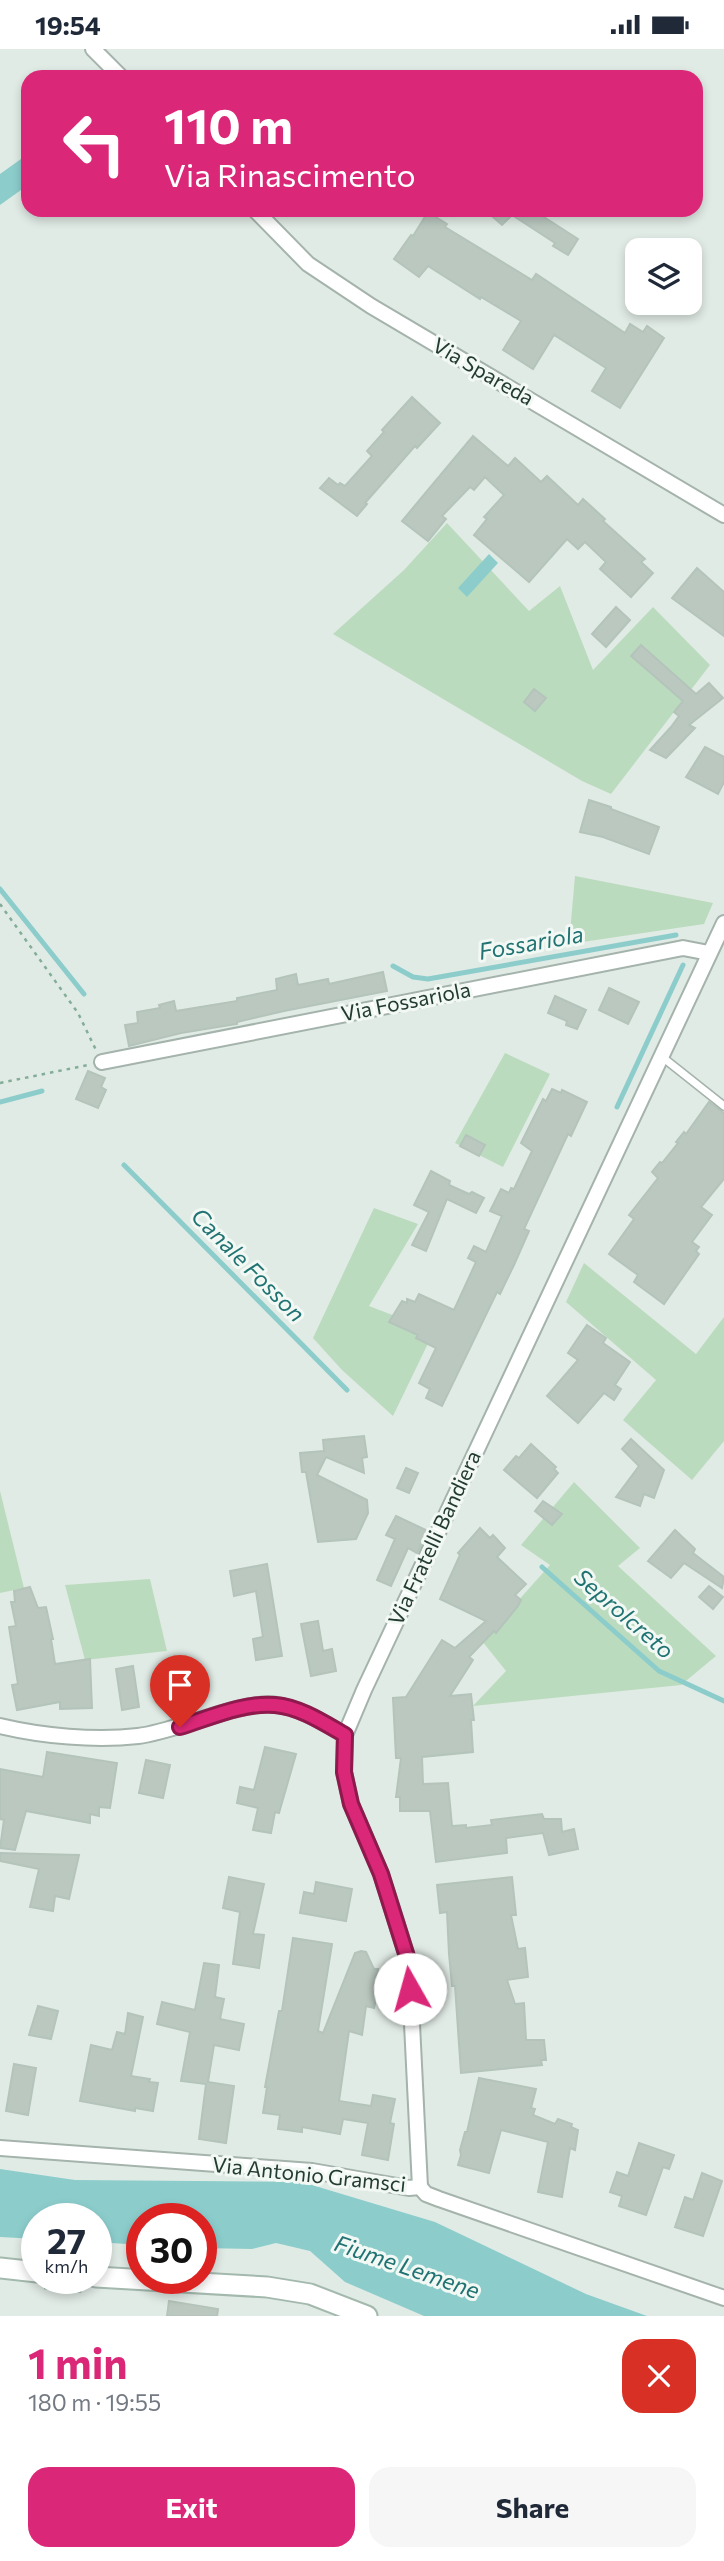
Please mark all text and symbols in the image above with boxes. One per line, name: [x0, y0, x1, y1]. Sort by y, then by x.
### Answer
text: 19:54: [35, 9, 101, 40]
text: 110 m: [164, 94, 293, 154]
icon: left: [49, 98, 140, 189]
text: Via Rinascimento: [164, 154, 416, 194]
map controls: [625, 238, 702, 315]
button: layers: [625, 238, 702, 315]
street label: Via Spareda: [429, 332, 539, 410]
water label: Fossariola: [476, 919, 585, 965]
street label: Via Fossariola: [339, 976, 473, 1025]
water label: Canale Fosson: [186, 1202, 311, 1327]
street label: Via Fratelli Bandiera: [382, 1446, 485, 1629]
water label: Seprolcreto: [569, 1562, 680, 1664]
pin: [150, 1655, 210, 1727]
icon: arrive: [161, 1666, 199, 1704]
position arrow: [373, 1952, 447, 2026]
street label: Via Antonio Gramsci: [211, 2151, 407, 2196]
speed limit sign: 30: [126, 2203, 217, 2294]
text: 27: [47, 2218, 86, 2261]
water label: Fiume Lemene: [331, 2228, 483, 2304]
text: km/h: [45, 2255, 88, 2277]
text: 1 min: [28, 2336, 128, 2388]
button: close: [622, 2339, 696, 2413]
text: 180 m · 19:55: [28, 2388, 161, 2416]
button: Exit: [28, 2467, 355, 2547]
button: Share: [369, 2467, 696, 2547]

